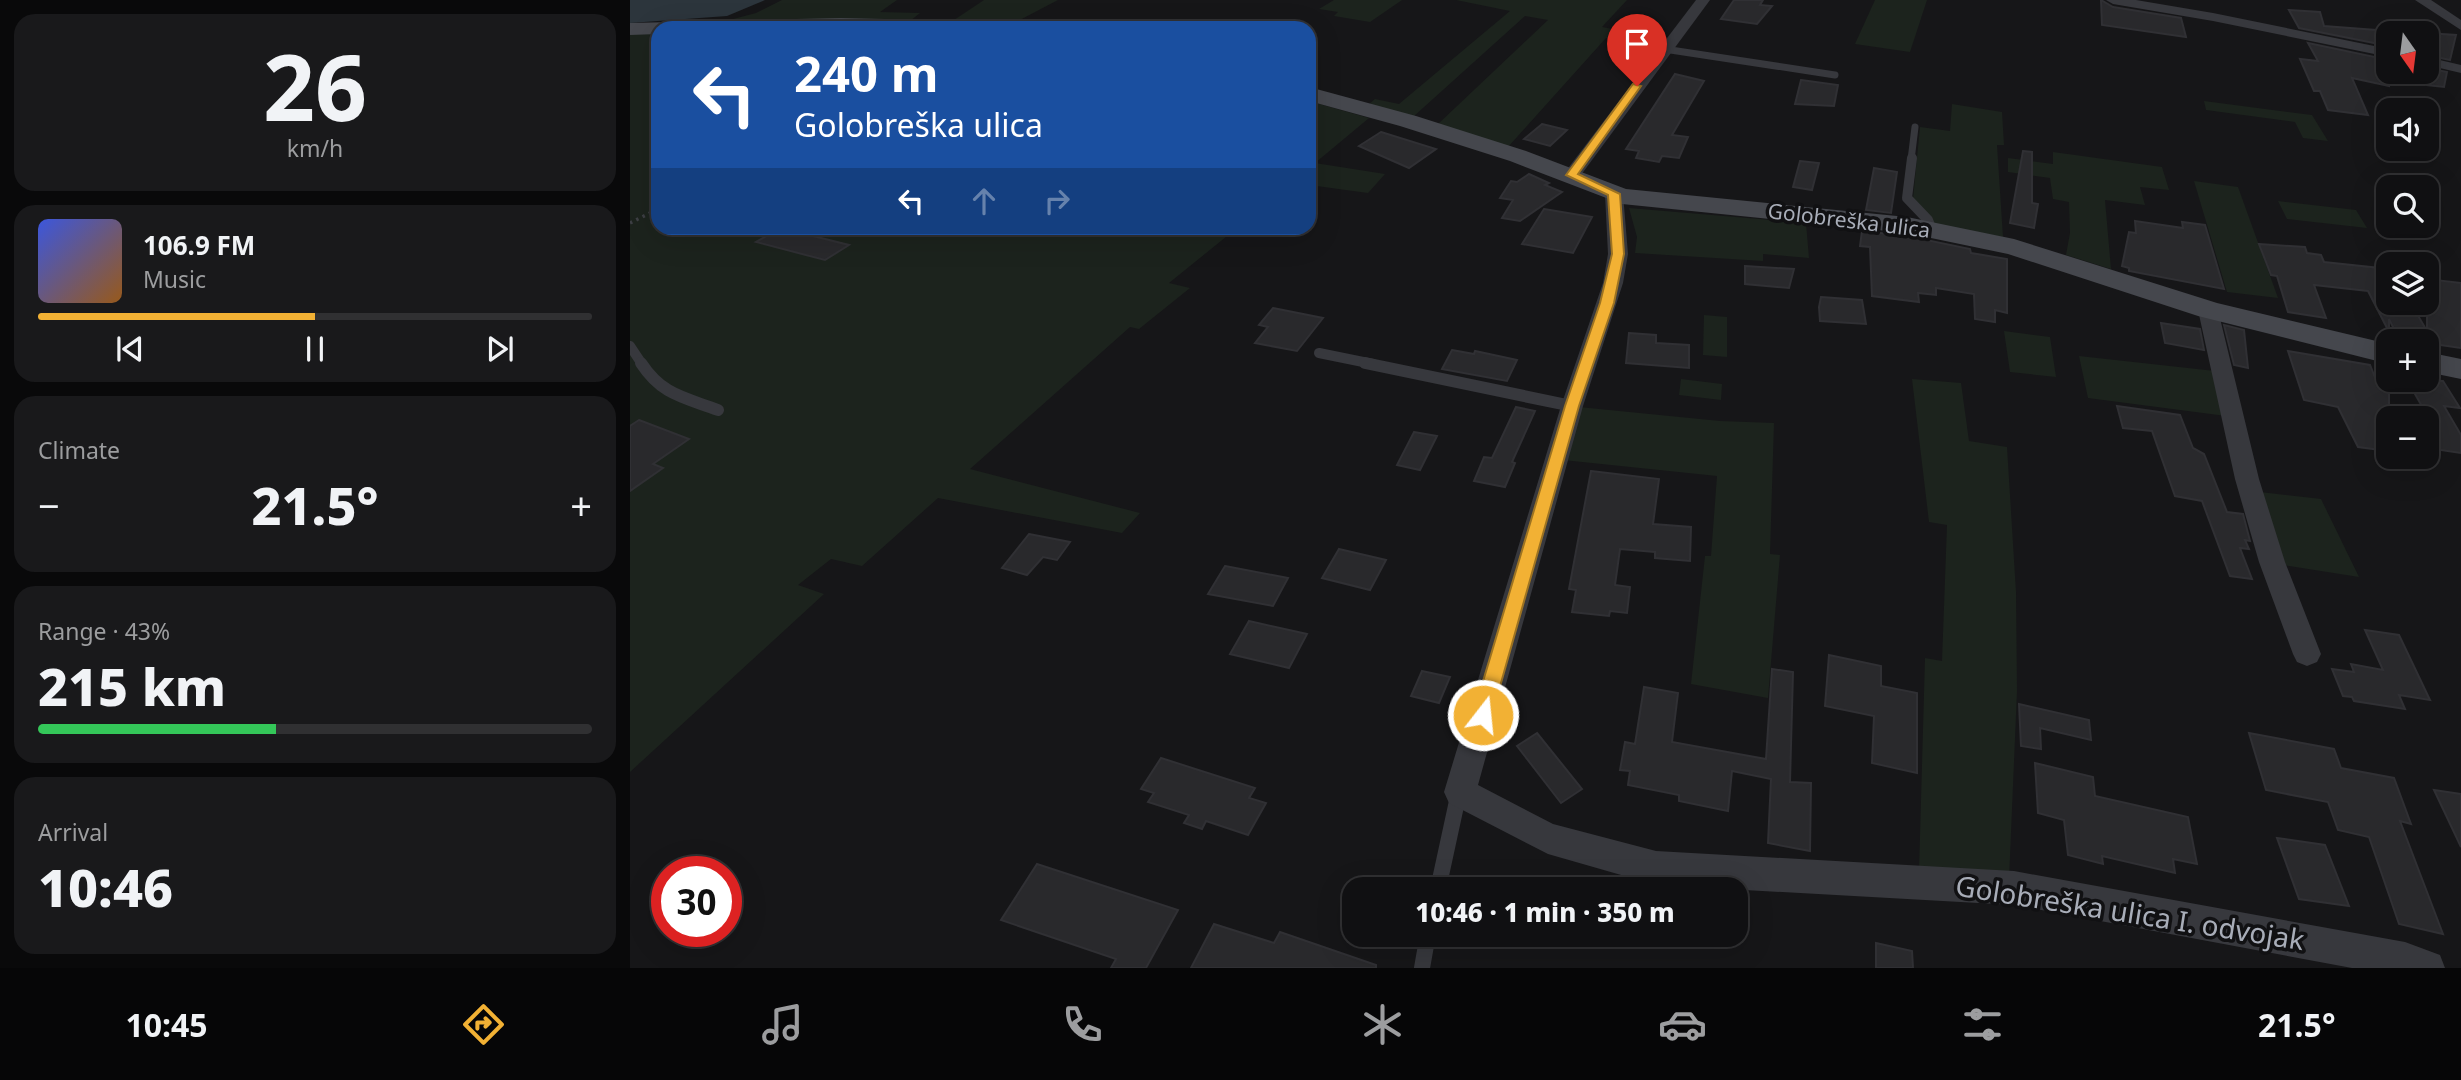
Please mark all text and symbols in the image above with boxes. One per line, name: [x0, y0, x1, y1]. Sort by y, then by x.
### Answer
pin: [1607, 14, 1667, 86]
north arrow: [2376, 21, 2440, 84]
map controls: [2376, 21, 2439, 469]
text: 26: [263, 24, 367, 148]
icon: arrive: [1618, 25, 1656, 63]
text: 240 m: [794, 40, 939, 106]
icon: left: [679, 49, 770, 140]
button: sound: [2376, 98, 2439, 161]
text: Golobreška ulica: [794, 103, 1043, 146]
text: km/h: [287, 132, 343, 164]
button: search: [2376, 175, 2439, 238]
icon: left: [892, 182, 930, 220]
icon: ahead: [965, 182, 1003, 220]
icon: right: [1038, 182, 1076, 220]
street label: Golobreška ulica: [1766, 196, 1932, 244]
text: 106.9 FM: [143, 227, 255, 263]
button: layers: [2376, 252, 2439, 315]
text: Music: [143, 263, 206, 295]
button: +: [2376, 329, 2439, 392]
icon: previous: [111, 330, 149, 368]
icon: pause: [296, 330, 334, 368]
icon: next: [481, 330, 519, 368]
button: −: [2376, 406, 2439, 469]
text: Climate: [38, 434, 120, 466]
text: 21.5°: [252, 469, 378, 540]
text: −: [38, 479, 60, 531]
text: +: [570, 479, 592, 531]
text: Range · 43%: [38, 615, 170, 647]
text: 215 km: [38, 650, 226, 721]
position arrow: [1446, 678, 1520, 752]
text: Arrival: [38, 816, 108, 848]
text: 10:46: [38, 851, 173, 922]
speed limit sign: 30: [651, 856, 742, 947]
street label: Golobreška ulica I. odvojak: [1953, 866, 2307, 958]
text: 10:46 · 1 min · 350 m: [1415, 894, 1675, 930]
icon: directions: [459, 1000, 508, 1049]
icon: music: [758, 1000, 807, 1049]
icon: phone: [1058, 1000, 1107, 1049]
icon: climate: [1358, 1000, 1407, 1049]
icon: car: [1658, 1000, 1707, 1049]
icon: filters: [1958, 1000, 2007, 1049]
text: 10:45: [125, 1003, 208, 1046]
text: 21.5°: [2258, 1003, 2336, 1046]

